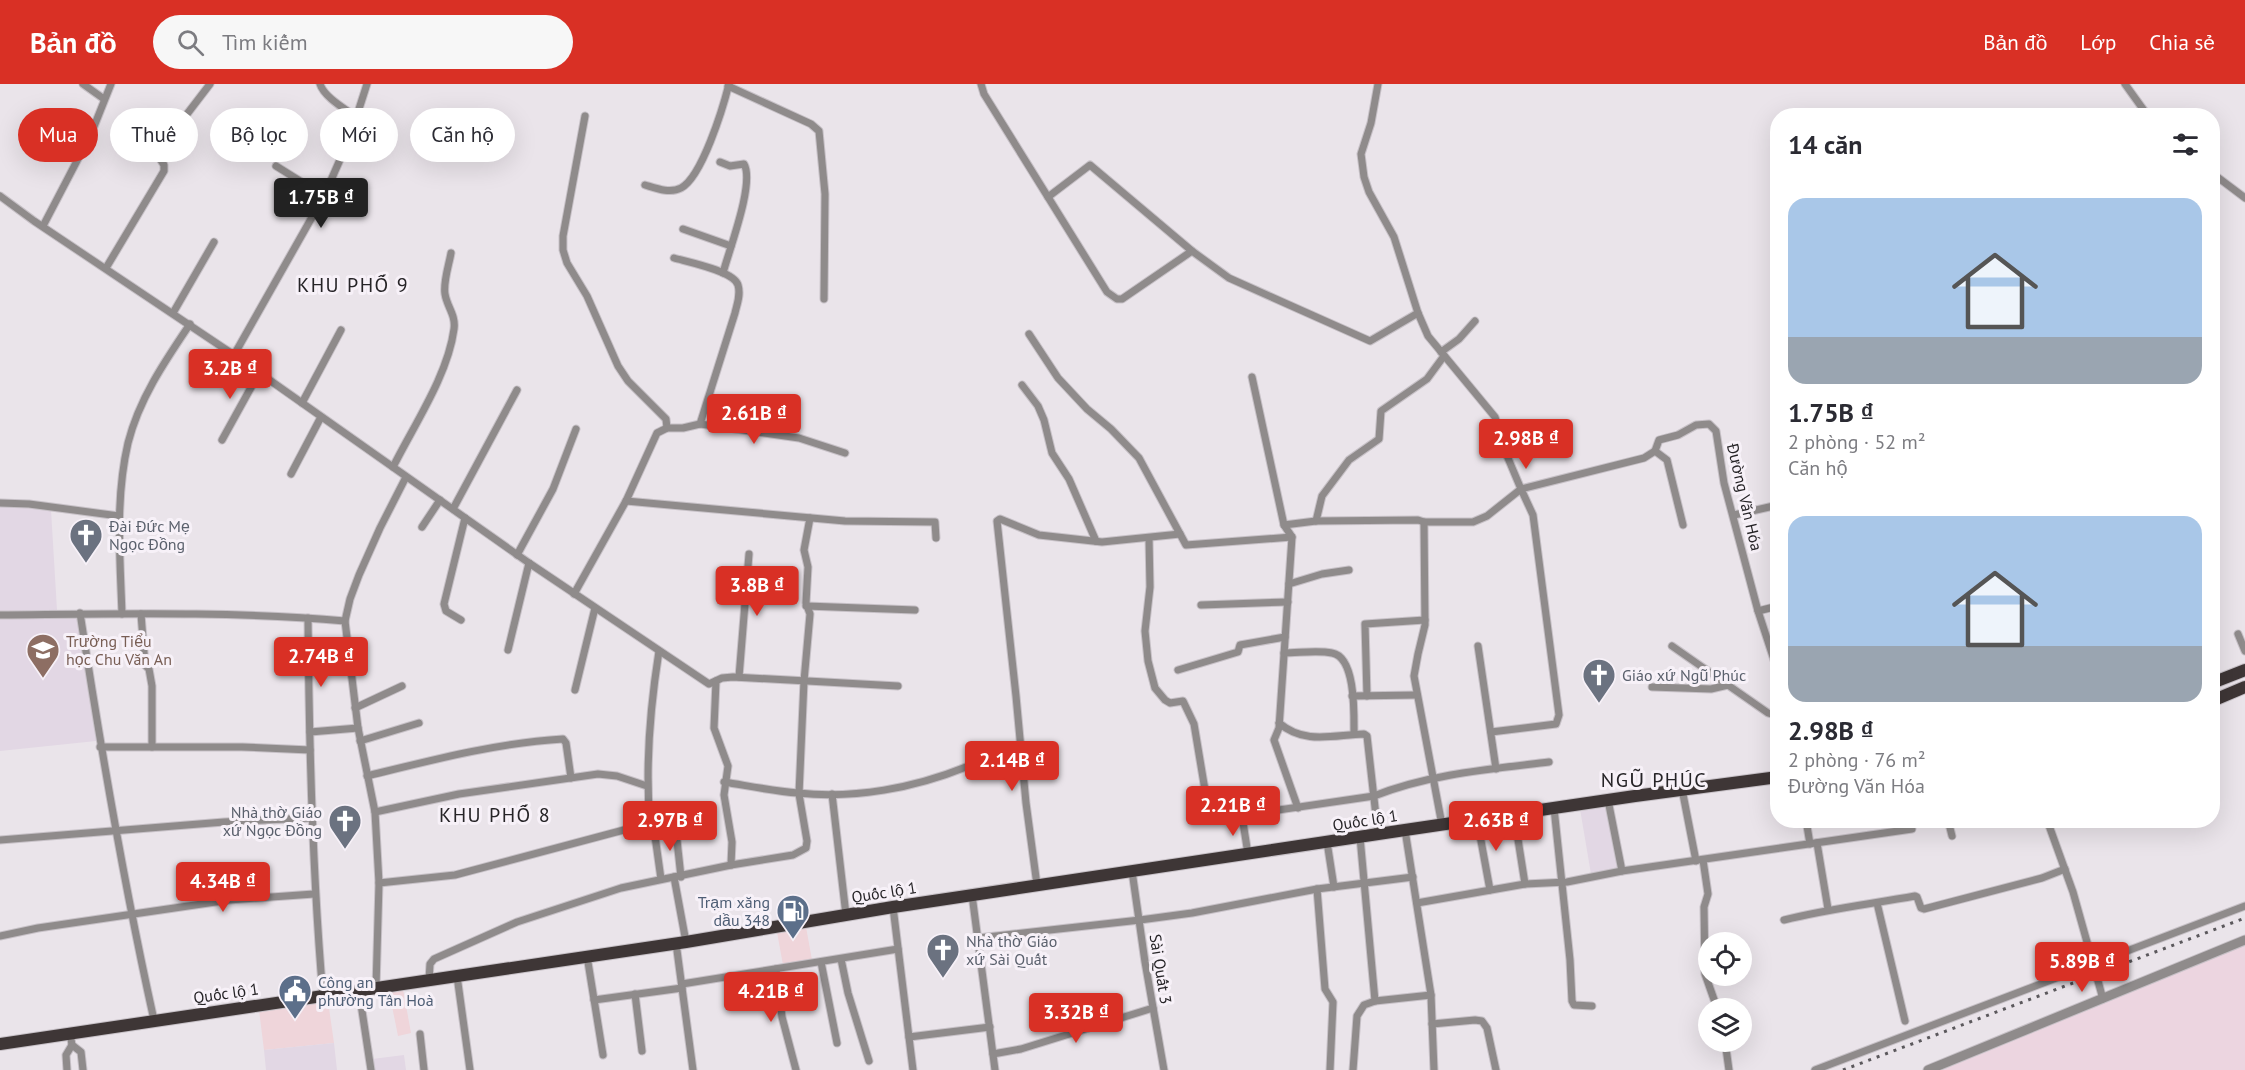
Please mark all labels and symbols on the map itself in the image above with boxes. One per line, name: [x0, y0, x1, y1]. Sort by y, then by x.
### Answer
pin: 1.75B ₫: [266, 178, 376, 229]
district label: KHU PHỐ 9: [297, 272, 409, 298]
pin: 3.2B ₫: [181, 349, 279, 400]
pin: 2.61B ₫: [699, 394, 809, 445]
pin: 2.98B ₫: [1471, 419, 1581, 470]
street label: Đường Văn Hóa: [1723, 440, 1767, 553]
place label: Đài Đức Mẹ Ngọc Đồng: [108, 516, 190, 554]
church icon: Đài Đức Mẹ Ngọc Đồng: [68, 517, 104, 564]
pin: 3.8B ₫: [708, 566, 806, 617]
place label: Trường Tiểu học Chu Văn An: [66, 631, 172, 669]
school or university icon: Trường Tiểu học Chu Văn An: [25, 632, 61, 679]
pin: 2.74B ₫: [266, 637, 376, 688]
church icon: Giáo xứ Ngũ Phúc: [1581, 657, 1617, 704]
place label: Giáo xứ Ngũ Phúc: [1622, 665, 1746, 685]
pin: 2.14B ₫: [957, 741, 1067, 792]
district label: NGŨ PHÚC: [1601, 767, 1707, 793]
pin: 2.21B ₫: [1178, 786, 1288, 837]
pin: 2.97B ₫: [615, 801, 725, 852]
pin: 2.63B ₫: [1441, 801, 1551, 852]
place label: Nhà thờ Giáo xứ Ngọc Đồng: [223, 802, 322, 840]
district label: KHU PHỐ 8: [439, 802, 551, 828]
church icon: Nhà thờ Giáo xứ Ngọc Đồng: [327, 803, 363, 850]
street label: Quốc lộ 1: [1331, 805, 1399, 835]
pin: 4.34B ₫: [168, 862, 278, 913]
street label: Quốc lộ 1: [850, 877, 918, 907]
place label: Trạm xăng dầu 348: [698, 892, 770, 930]
fuel station icon: Trạm xăng dầu 348: [775, 893, 811, 940]
place label: Nhà thờ Giáo xứ Sài Quất: [966, 931, 1057, 969]
church icon: Nhà thờ Giáo xứ Sài Quất: [925, 932, 961, 979]
street label: Sài Quất 3: [1146, 932, 1176, 1006]
pin: 5.89B ₫: [2027, 942, 2137, 993]
place label: Công an phường Tân Hoà: [318, 972, 434, 1010]
pin: 4.21B ₫: [716, 972, 826, 1023]
public building icon: Công an phường Tân Hoà: [277, 973, 313, 1020]
street label: Quốc lộ 1: [192, 979, 260, 1007]
pin: 3.32B ₫: [1021, 993, 1131, 1044]

